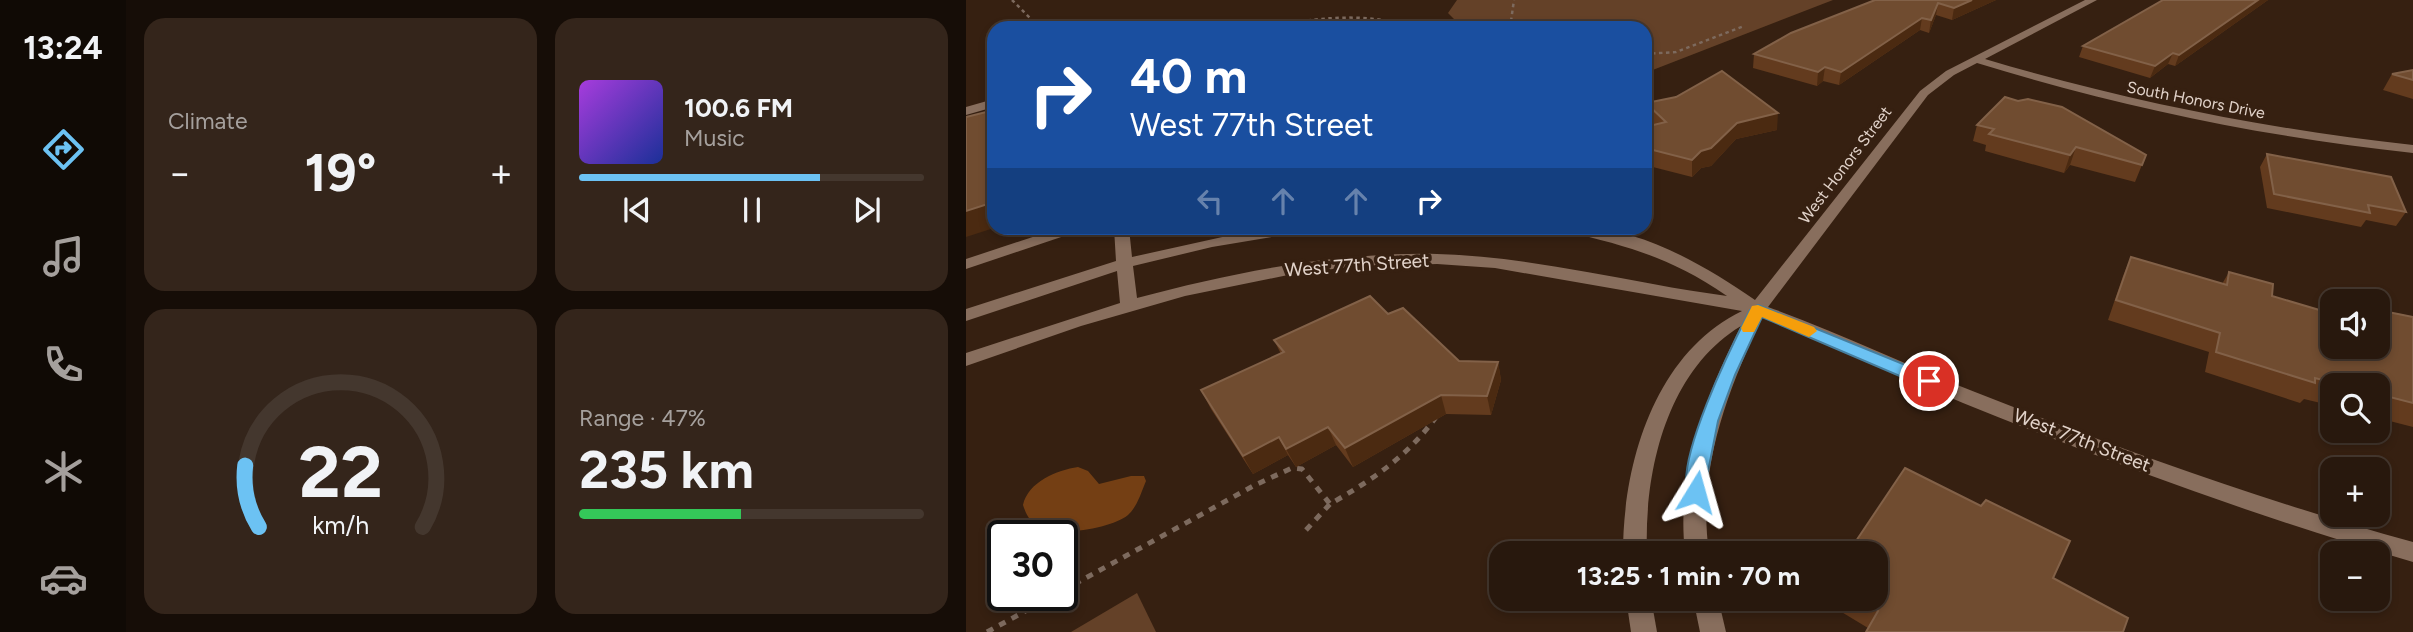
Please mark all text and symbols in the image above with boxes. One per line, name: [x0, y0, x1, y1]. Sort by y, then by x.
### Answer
text: 13:24: [23, 29, 103, 67]
text: 40 m: [1130, 46, 1247, 105]
icon: right: [1015, 49, 1106, 140]
street label: South Honors Drive: [2125, 77, 2267, 123]
text: 100.6 FM: [684, 92, 793, 124]
street label: West Honors Street: [1795, 103, 1895, 227]
text: West 77th Street: [1130, 106, 1374, 144]
text: Climate: [168, 107, 247, 135]
text: Music: [684, 124, 745, 152]
icon: directions: [39, 125, 88, 174]
text: 19°: [305, 142, 376, 204]
text: −: [168, 150, 192, 196]
text: +: [489, 150, 513, 196]
icon: left: [1191, 182, 1229, 220]
icon: ahead: [1264, 182, 1302, 220]
icon: ahead: [1337, 182, 1375, 220]
icon: right: [1410, 182, 1448, 220]
icon: previous: [618, 191, 656, 229]
icon: pause: [733, 191, 771, 229]
icon: next: [848, 191, 886, 229]
icon: music: [39, 232, 88, 281]
street label: West 77th Street: [1284, 248, 1430, 282]
map controls: [2320, 289, 2390, 611]
button: sound: [2320, 289, 2390, 359]
icon: phone: [39, 340, 88, 389]
pin: [1899, 351, 1959, 411]
icon: arrive: [1910, 362, 1948, 400]
button: search: [2320, 373, 2390, 443]
street label: West 77th Street: [2010, 403, 2154, 477]
text: Range · 47%: [579, 404, 706, 432]
text: 22: [298, 429, 383, 516]
text: 235 km: [579, 439, 754, 501]
icon: climate: [39, 447, 88, 496]
position arrow: [1659, 455, 1733, 529]
button: +: [2320, 457, 2390, 527]
text: km/h: [312, 510, 369, 540]
speed limit sign: 30: [987, 520, 1078, 611]
button: −: [2320, 541, 2390, 611]
icon: car: [39, 554, 88, 603]
text: 13:25 · 1 min · 70 m: [1577, 560, 1800, 592]

